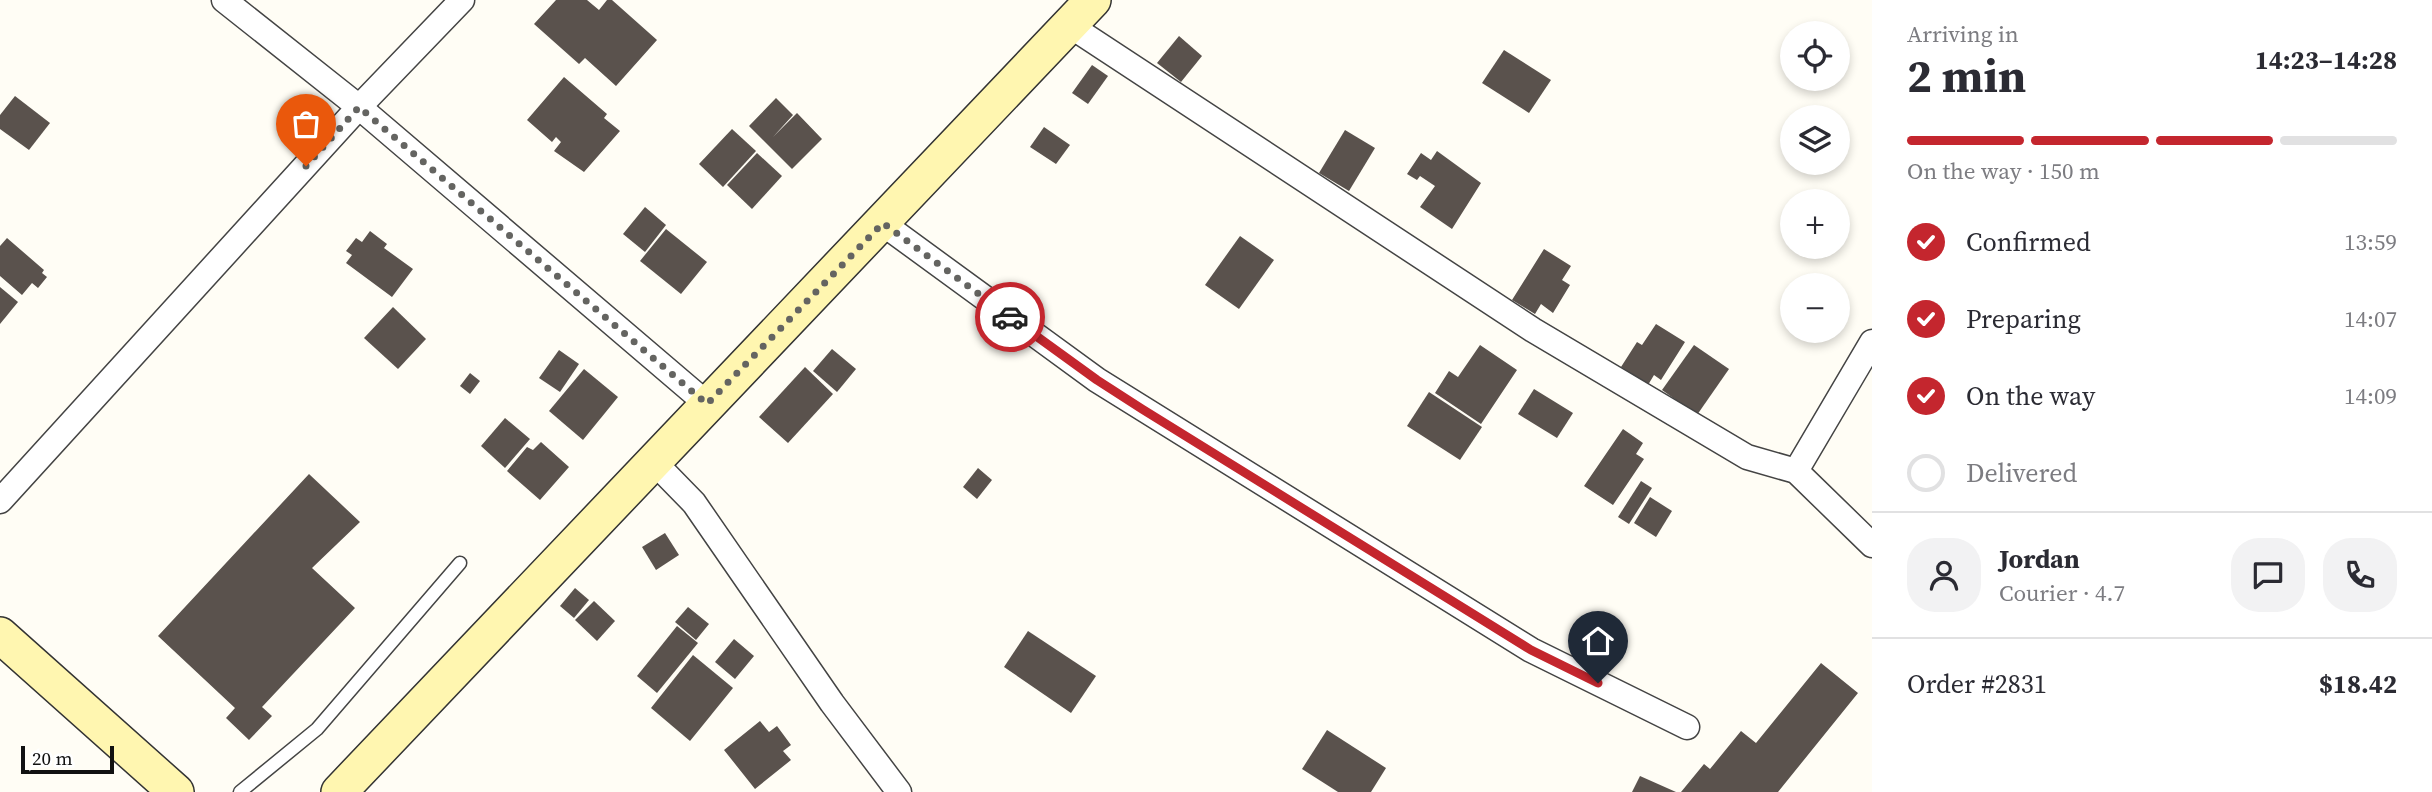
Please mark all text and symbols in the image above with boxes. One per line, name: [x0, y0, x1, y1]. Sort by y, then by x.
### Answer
text: Arriving in: [1907, 18, 2019, 50]
map controls: [1780, 21, 1850, 343]
button: locate: [1780, 21, 1850, 91]
text: 14:23–14:28: [2255, 42, 2397, 78]
text: 2 min: [1907, 44, 2026, 107]
pin: [276, 94, 336, 166]
icon: bag: [287, 105, 325, 143]
button: layers: [1780, 105, 1850, 175]
text: On the way · 150 m: [1907, 155, 2100, 187]
button: +: [1780, 189, 1850, 259]
icon: check: [1907, 223, 1945, 261]
text: Confirmed: [1966, 224, 2091, 260]
text: 13:59: [2344, 226, 2397, 258]
button: −: [1780, 273, 1850, 343]
courier: [975, 282, 1045, 352]
icon: car: [991, 298, 1029, 336]
icon: check: [1907, 300, 1945, 338]
text: Preparing: [1966, 301, 2081, 337]
text: 14:07: [2344, 303, 2397, 335]
icon: check: [1907, 377, 1945, 415]
text: On the way: [1966, 378, 2095, 414]
text: 14:09: [2344, 380, 2397, 412]
text: Delivered: [1966, 455, 2077, 491]
button: person: [1907, 538, 1981, 612]
button: chat: [2231, 538, 2305, 612]
button: phone: [2323, 538, 2397, 612]
text: Jordan: [1999, 541, 2080, 577]
text: Courier · 4.7: [1999, 577, 2125, 609]
pin: [1568, 611, 1628, 683]
icon: home: [1579, 622, 1617, 660]
text: Order #2831: [1907, 666, 2047, 702]
text: $18.42: [2319, 666, 2397, 702]
scale bar: [21, 743, 114, 775]
text: 20 m: [32, 745, 73, 771]

